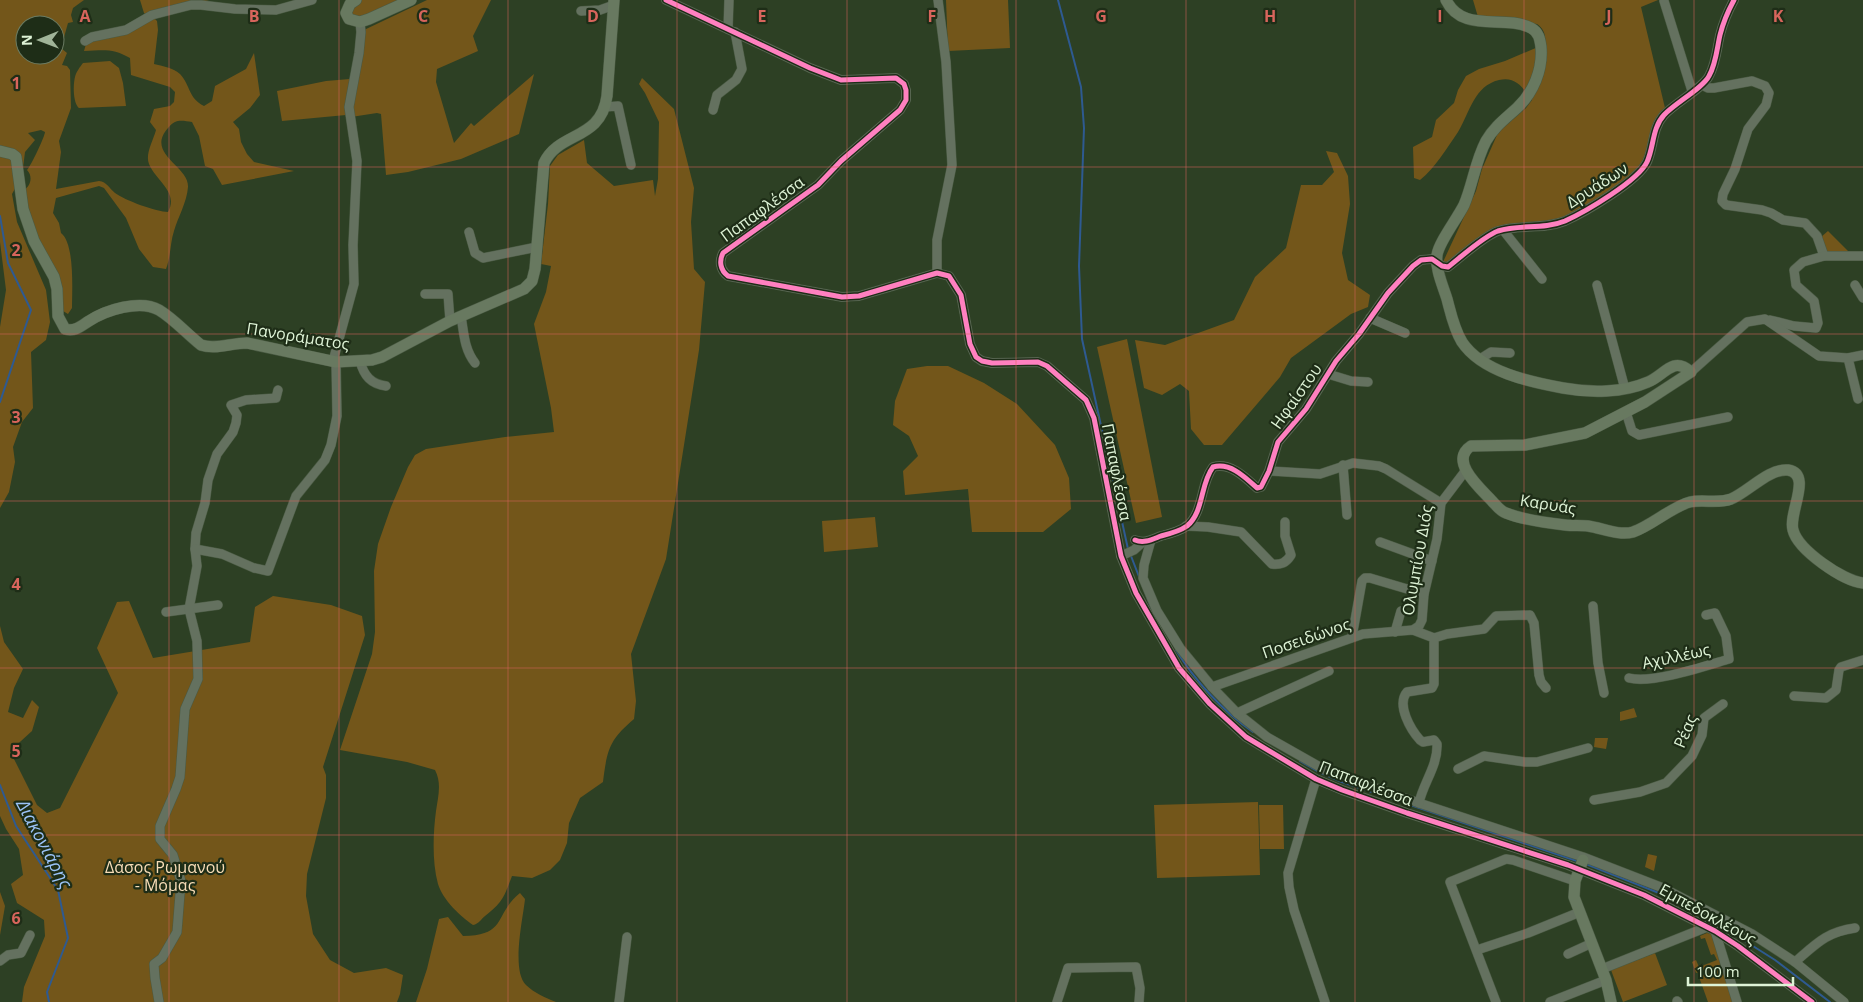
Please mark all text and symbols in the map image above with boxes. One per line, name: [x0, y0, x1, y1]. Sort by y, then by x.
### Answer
text: A: [79, 5, 91, 27]
text: B: [249, 5, 259, 27]
text: C: [418, 5, 428, 27]
text: D: [587, 5, 599, 27]
text: E: [758, 5, 767, 27]
text: F: [928, 5, 936, 27]
text: G: [1095, 5, 1107, 27]
text: H: [1264, 5, 1276, 27]
text: I: [1437, 5, 1443, 27]
text: J: [1604, 5, 1612, 27]
text: K: [1773, 5, 1784, 27]
north arrow: [15, 15, 65, 65]
text: N: [17, 34, 36, 46]
text: 1: [11, 72, 21, 94]
street label: Δρυάδων: [1562, 157, 1632, 213]
street label: Παπαφλέσσα: [716, 171, 809, 247]
text: 2: [11, 239, 21, 261]
street label: Πανοράματος: [245, 317, 351, 355]
street label: Ηφαίστου: [1265, 359, 1327, 433]
text: 3: [11, 406, 21, 428]
street label: Παπαφλέσσα: [1097, 421, 1137, 523]
street label: Καρυάς: [1518, 489, 1578, 519]
street label: Ολυμπίου Διός: [1396, 503, 1438, 617]
text: 4: [11, 573, 21, 595]
street label: Ποσειδώνος: [1259, 613, 1353, 663]
street label: Αχιλλέως: [1640, 638, 1712, 674]
street label: Ρέας: [1668, 710, 1702, 751]
text: 5: [11, 740, 21, 762]
street label: Παπαφλέσσα: [1316, 755, 1416, 811]
water label: Διακονιάρης: [11, 794, 79, 893]
park label: Δάσος Ρωμανού - Μόμας: [105, 856, 225, 896]
street label: Εμπεδοκλέους: [1656, 878, 1761, 950]
text: 6: [11, 907, 21, 929]
scale bar: [1688, 954, 1793, 986]
text: 100 m: [1696, 961, 1740, 981]

